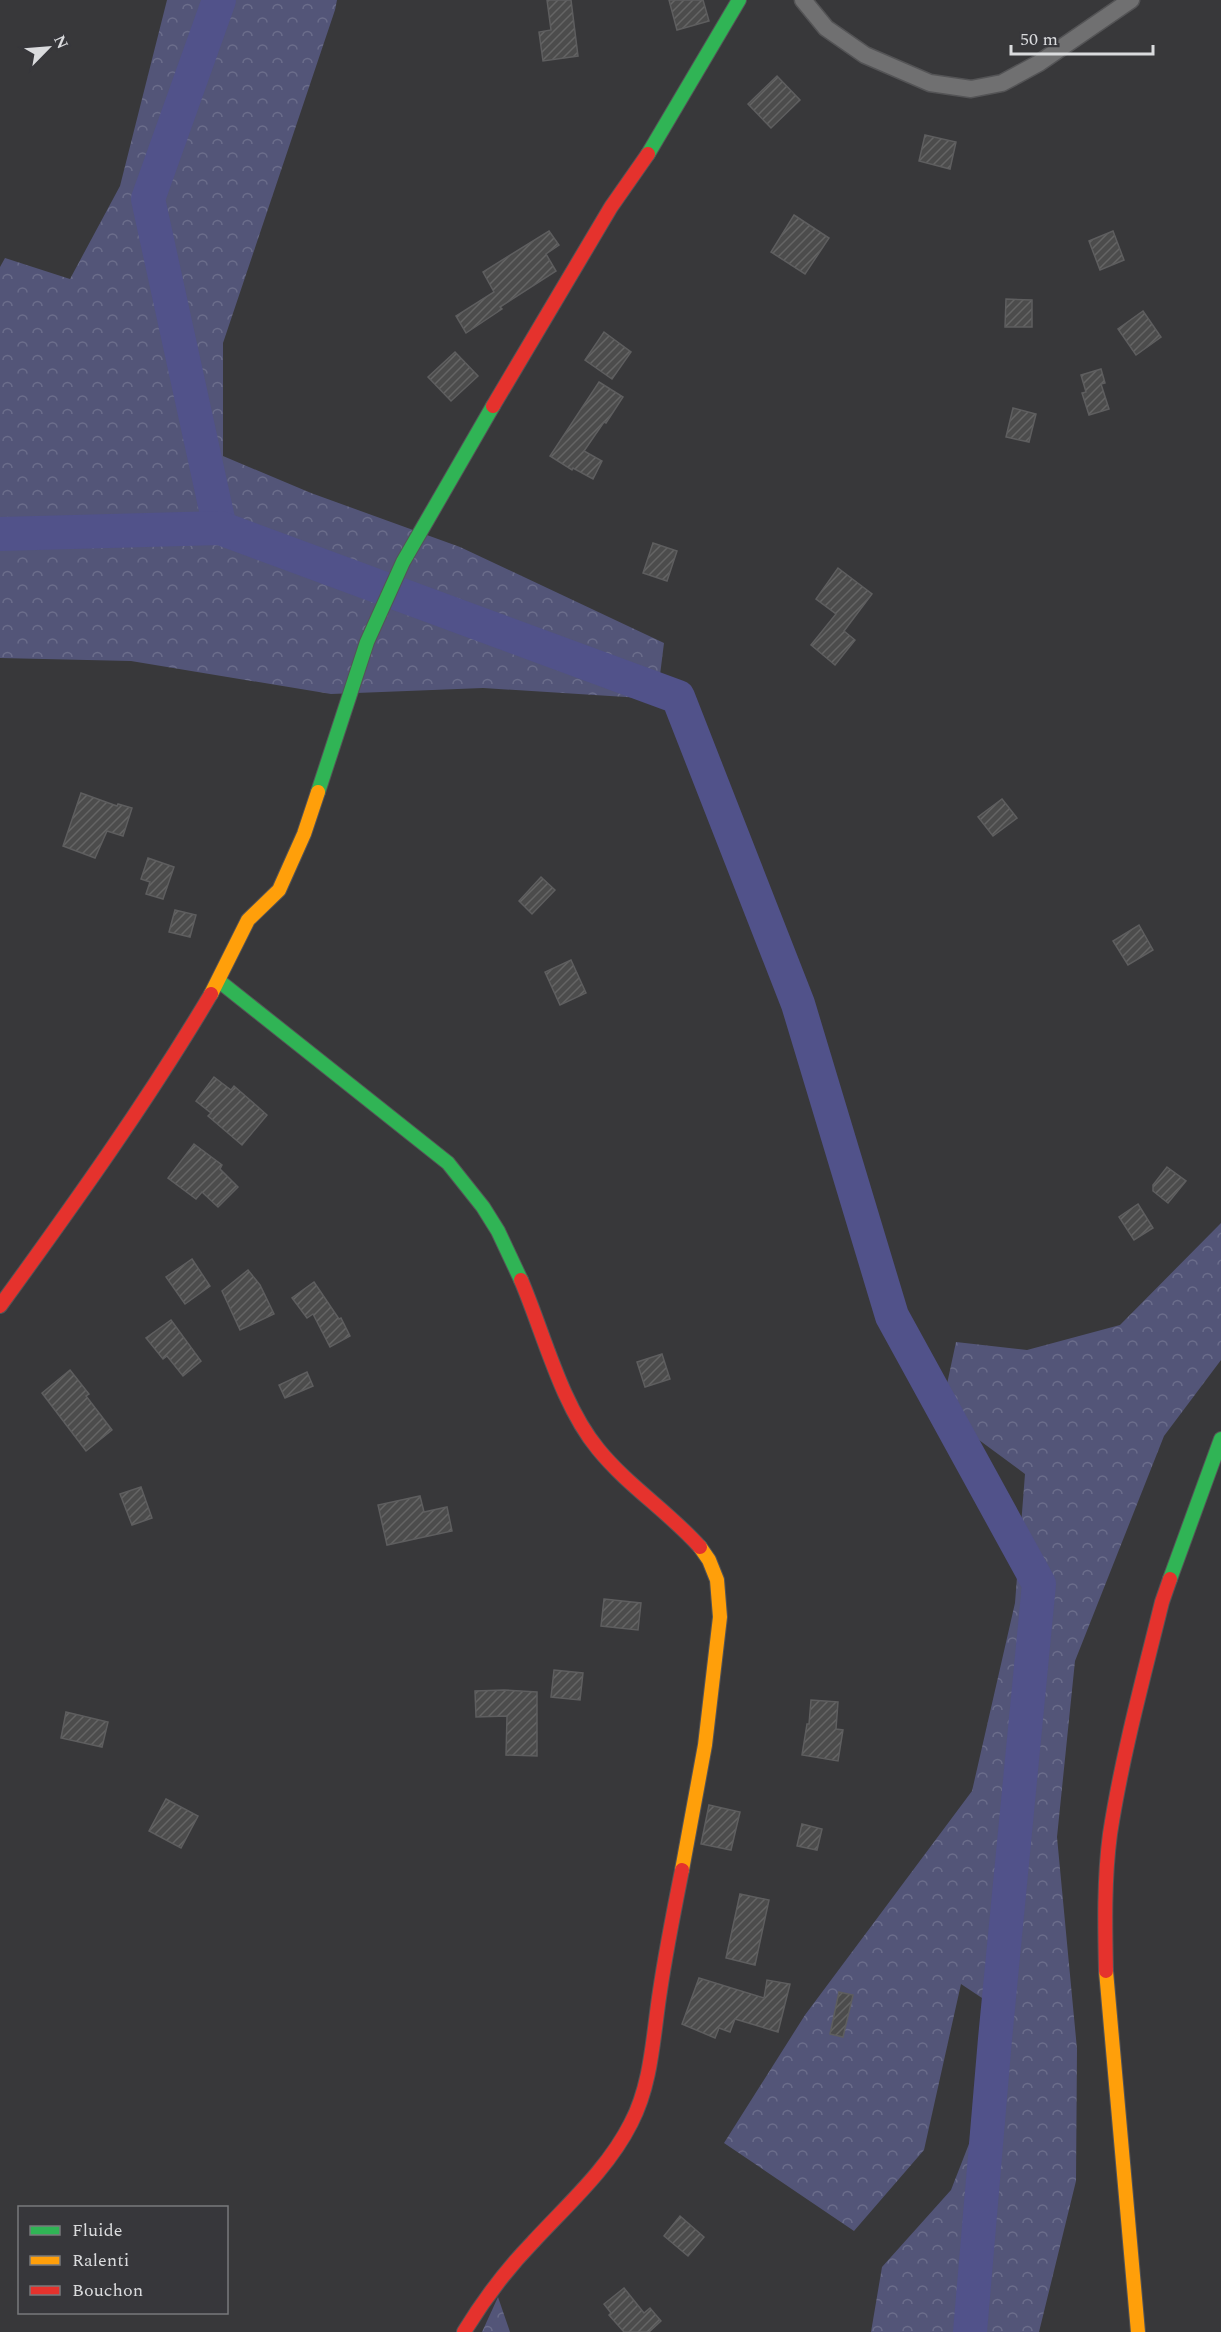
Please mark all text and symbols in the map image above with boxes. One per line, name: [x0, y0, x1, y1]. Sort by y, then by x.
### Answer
north arrow: [18, 18, 78, 78]
scale bar: [1011, 18, 1154, 56]
text: 50 m: [1020, 26, 1058, 53]
text: N: [47, 31, 74, 53]
legend: [18, 2206, 228, 2314]
text: Fluide: [72, 2217, 123, 2244]
text: Ralenti: [72, 2247, 129, 2274]
text: Bouchon: [72, 2277, 143, 2304]

